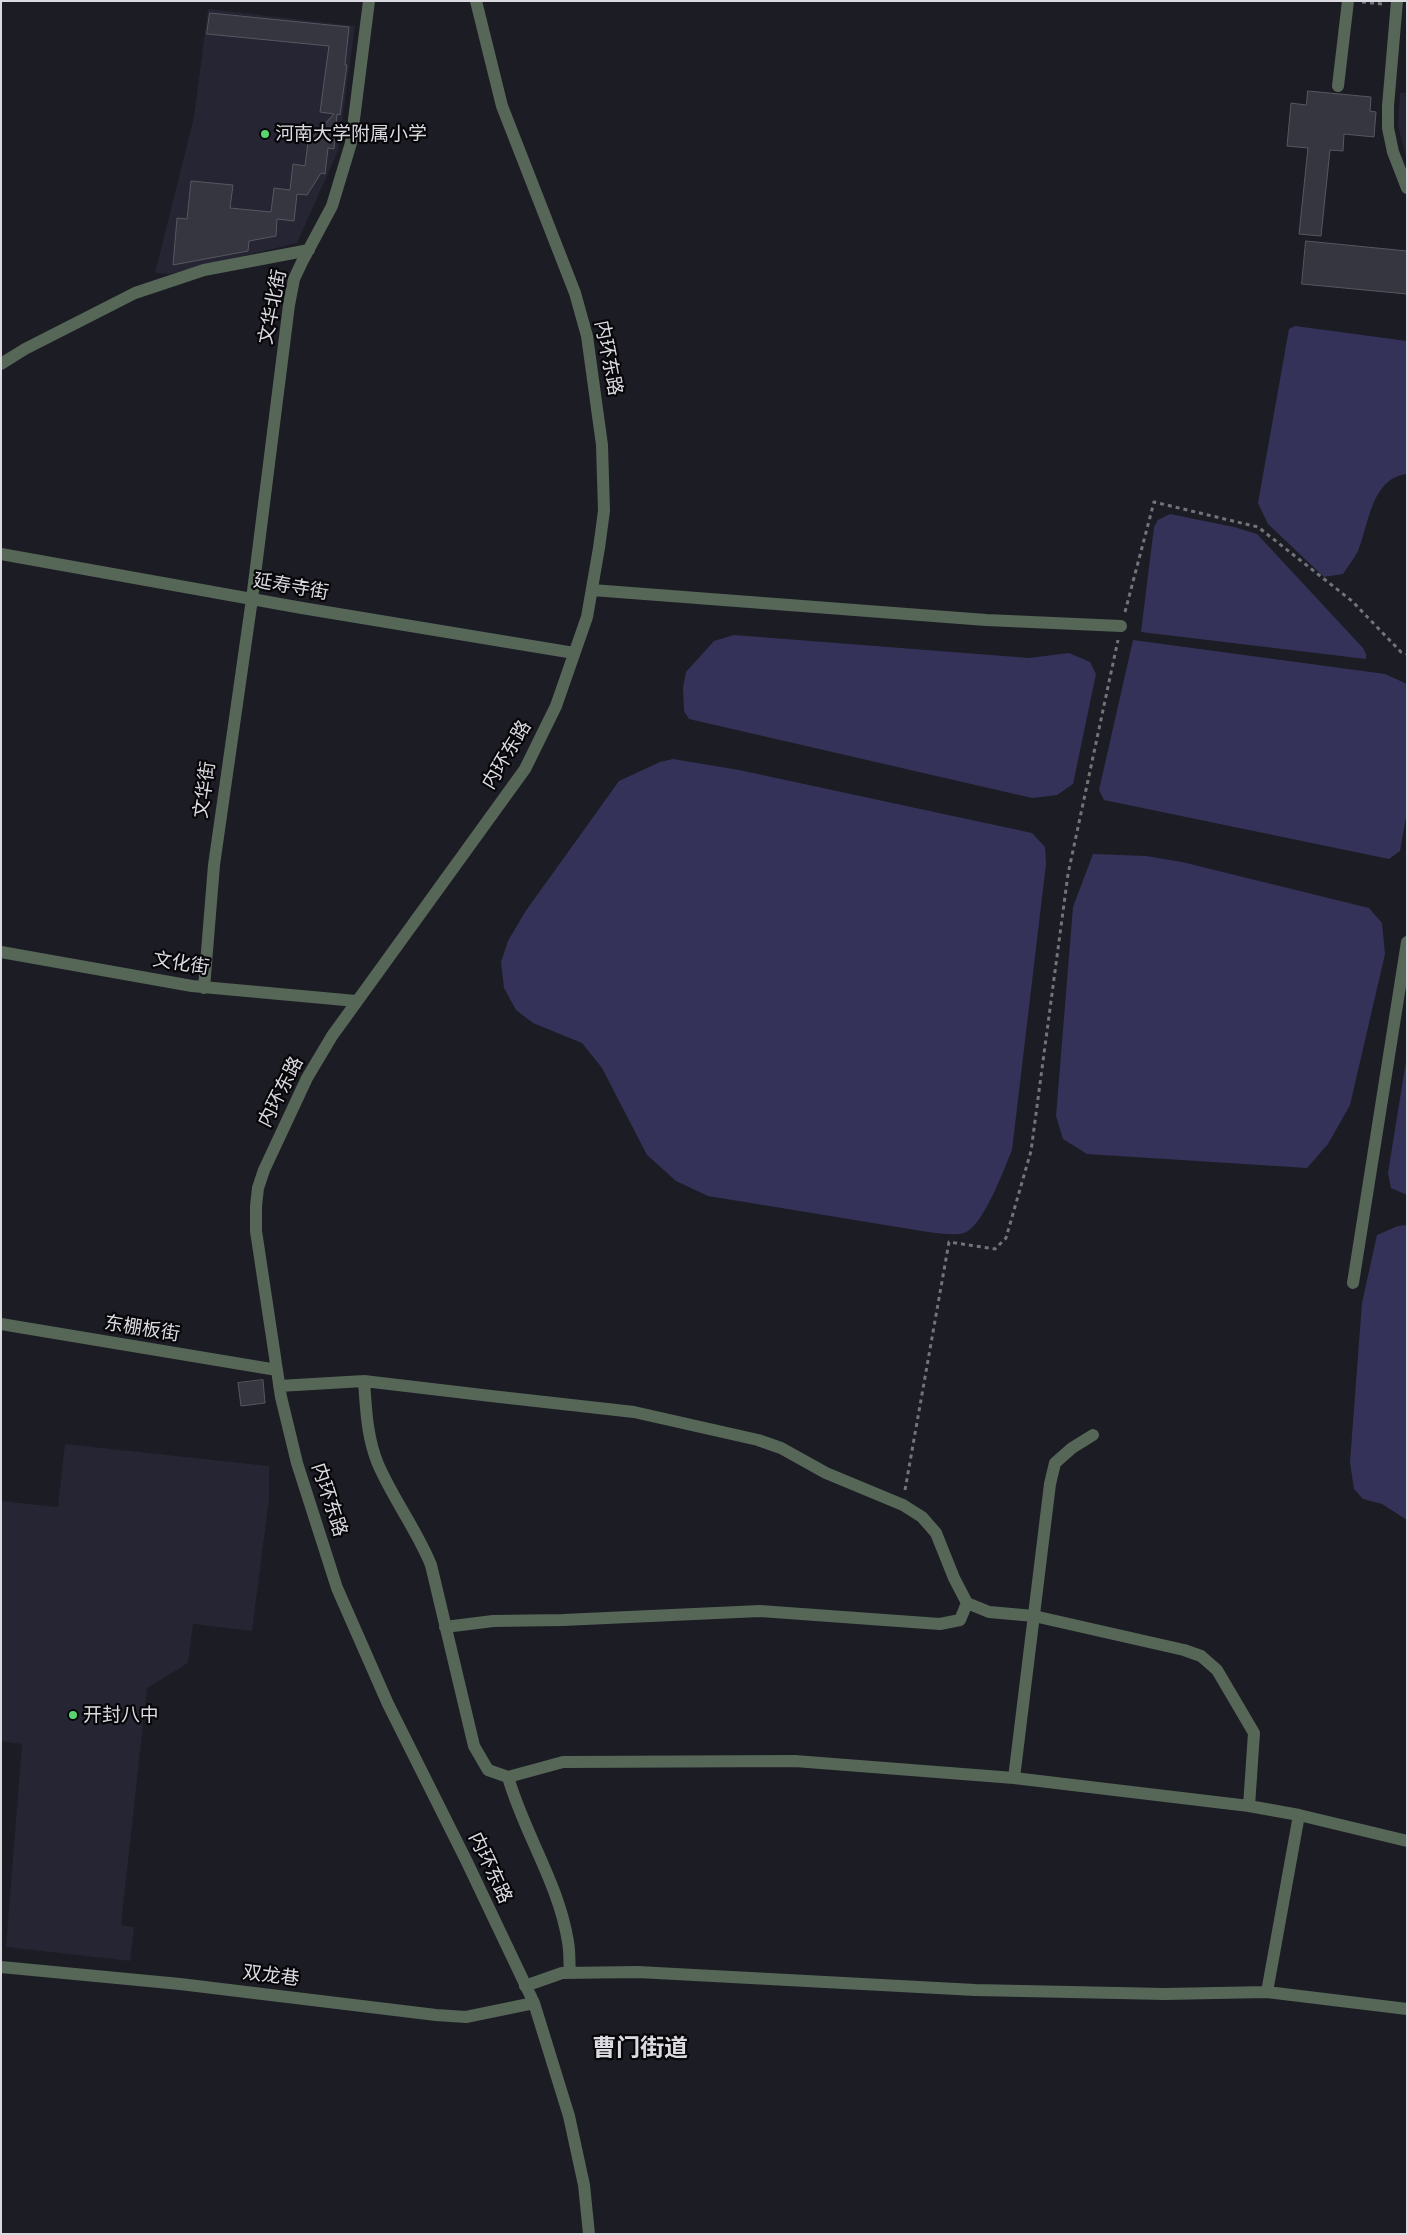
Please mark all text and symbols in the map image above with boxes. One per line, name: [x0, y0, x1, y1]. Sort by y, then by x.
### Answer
place label: 河南大学附属小学: [275, 123, 427, 145]
marker: 河南大学附属小学: [259, 128, 271, 140]
street label: 文华北街: [255, 268, 291, 346]
street label: 内环东路: [590, 319, 626, 397]
street label: 延寿寺街: [252, 569, 330, 605]
street label: 内环东路: [478, 717, 536, 793]
street label: 文华街: [190, 760, 220, 820]
street label: 文化街: [151, 948, 211, 980]
street label: 内环东路: [254, 1053, 308, 1131]
street label: 东棚板街: [103, 1312, 181, 1346]
street label: 内环东路: [306, 1460, 352, 1540]
place label: 开封八中: [83, 1704, 159, 1726]
marker: 开封八中: [67, 1709, 79, 1721]
street label: 内环东路: [464, 1829, 516, 1907]
street label: 双龙巷: [241, 1961, 301, 1991]
district label: 曹门街道: [592, 2035, 688, 2063]

